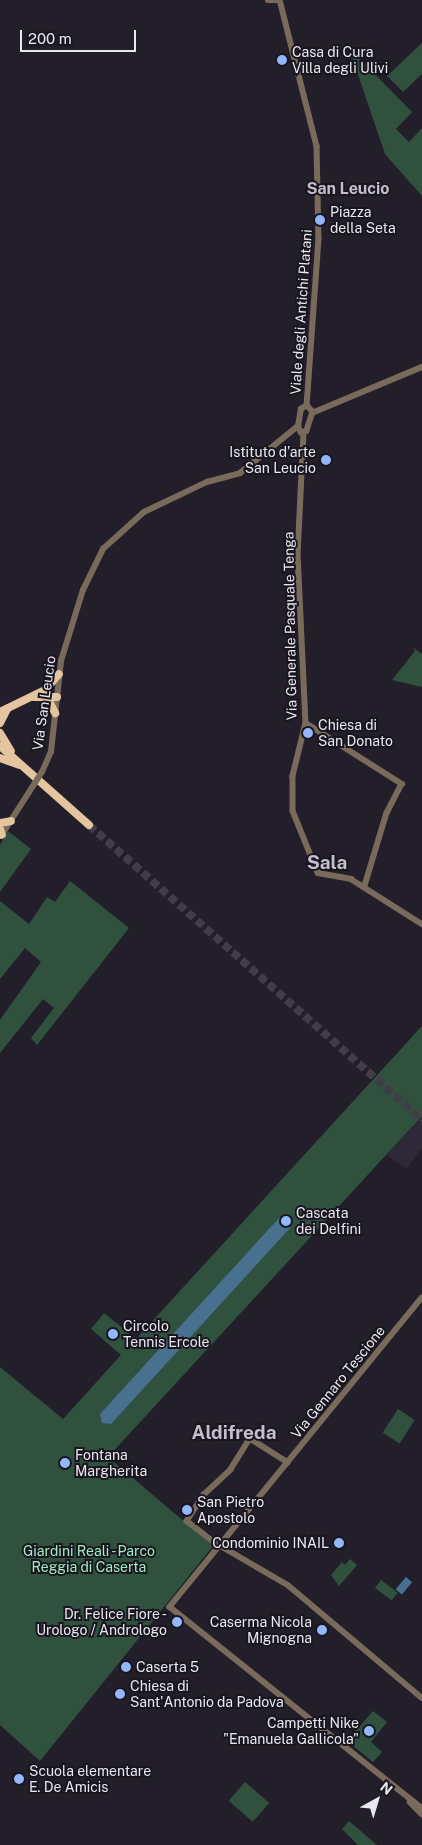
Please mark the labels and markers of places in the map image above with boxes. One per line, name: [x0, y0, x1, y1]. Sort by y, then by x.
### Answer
place label: Casa di Cura Villa degli Ulivi: [292, 44, 388, 76]
marker: Casa di Cura Villa degli Ulivi: [276, 54, 288, 66]
place label: Piazza della Seta: [330, 204, 396, 236]
marker: Piazza della Seta: [314, 214, 326, 226]
place label: Istituto d'arte San Leucio: [229, 444, 316, 477]
marker: Istituto d'arte San Leucio: [320, 454, 332, 466]
place label: Chiesa di San Donato: [318, 717, 393, 750]
marker: Chiesa di San Donato: [302, 727, 314, 739]
place label: Cascata dei Delfini: [296, 1205, 361, 1238]
marker: Cascata dei Delfini: [280, 1215, 292, 1227]
place label: Circolo Tennis Ercole: [123, 1318, 210, 1350]
marker: Circolo Tennis Ercole: [107, 1328, 119, 1340]
place label: Fontana Margherita: [75, 1447, 147, 1480]
marker: Fontana Margherita: [59, 1457, 71, 1469]
place label: San Pietro Apostolo: [197, 1494, 264, 1526]
marker: San Pietro Apostolo: [181, 1504, 193, 1516]
place label: Condominio INAIL: [212, 1535, 329, 1551]
marker: Condominio INAIL: [333, 1537, 345, 1549]
place label: Dr. Felice Fiore - Urologo / Andrologo: [36, 1606, 167, 1638]
place label: Caserma Nicola Mignogna: [210, 1614, 312, 1646]
marker: Dr. Felice Fiore - Urologo / Andrologo: [171, 1616, 183, 1628]
marker: Caserma Nicola Mignogna: [316, 1624, 328, 1636]
place label: Caserta 5: [136, 1659, 199, 1675]
marker: Caserta 5: [120, 1661, 132, 1673]
place label: Chiesa di Sant'Antonio da Padova: [130, 1678, 284, 1710]
marker: Chiesa di Sant'Antonio da Padova: [114, 1688, 126, 1700]
place label: Campetti Nike "Emanuela Gallicola": [223, 1715, 359, 1748]
marker: Campetti Nike "Emanuela Gallicola": [363, 1725, 375, 1737]
place label: Scuola elementare E. De Amicis: [29, 1763, 151, 1795]
marker: Scuola elementare E. De Amicis: [13, 1773, 25, 1785]

